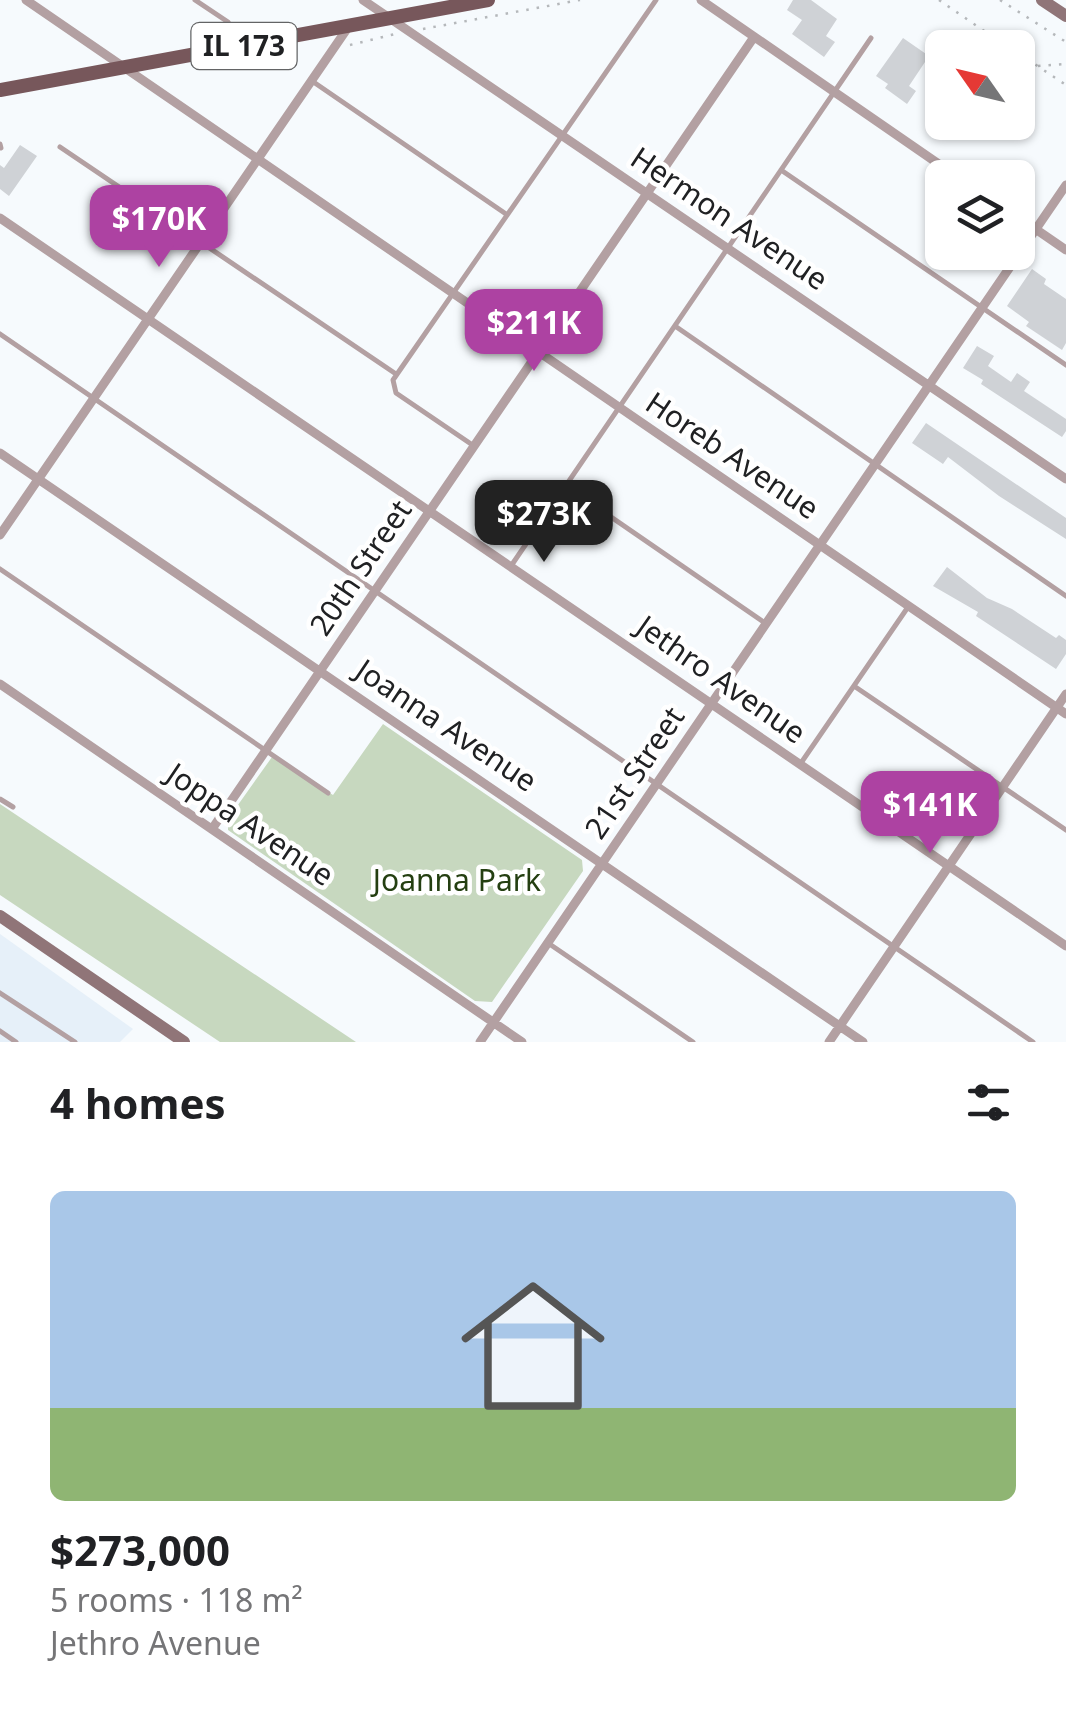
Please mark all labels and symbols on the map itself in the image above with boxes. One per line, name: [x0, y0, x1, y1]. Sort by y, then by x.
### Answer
road number: IL 173: [192, 23, 296, 69]
north arrow: [925, 30, 1035, 140]
street label: Hermon Avenue: [623, 137, 836, 299]
pin: $170K: [89, 185, 229, 270]
pin: $211K: [464, 289, 604, 374]
street label: Horeb Avenue: [638, 382, 827, 528]
pin: $273K: [474, 480, 614, 565]
street label: 20th Street: [299, 491, 420, 643]
street label: Jethro Avenue: [627, 604, 815, 752]
street label: Joanna Avenue: [346, 647, 545, 801]
street label: 21st Street: [575, 698, 693, 846]
street label: Joppa Avenue: [157, 751, 342, 895]
pin: $141K: [860, 771, 1000, 856]
park label: Joanna Park: [370, 859, 541, 900]

